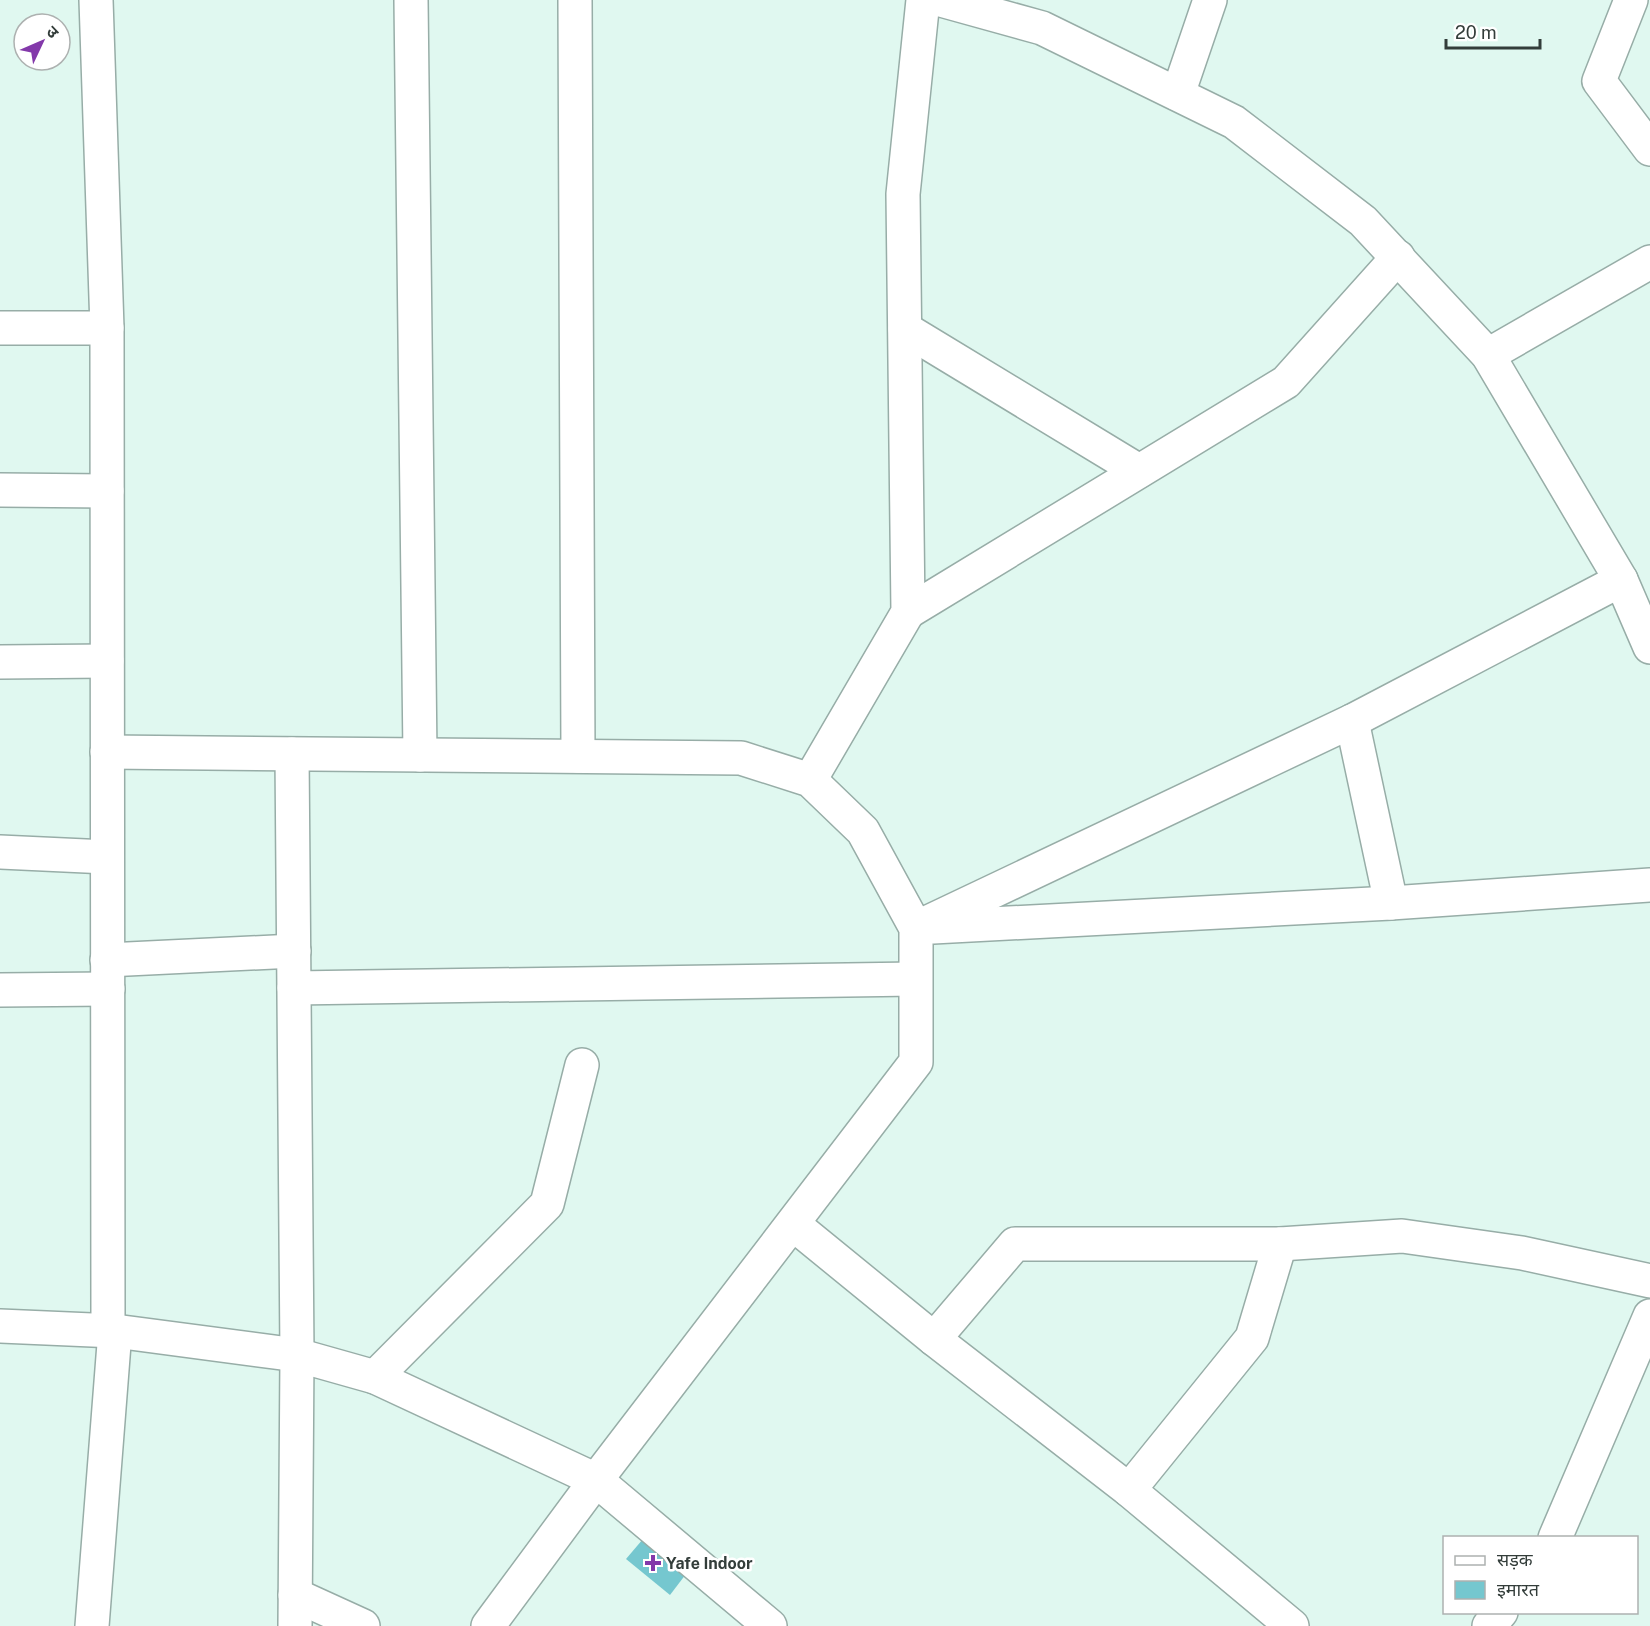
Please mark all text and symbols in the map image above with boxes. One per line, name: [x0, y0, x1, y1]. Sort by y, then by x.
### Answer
north arrow: [12, 12, 72, 72]
scale bar: [1446, 12, 1540, 50]
text: उ: [42, 22, 63, 42]
text: 20 m: [1455, 22, 1497, 43]
legend: [1443, 1536, 1638, 1614]
text: सड़क: [1497, 1549, 1534, 1570]
marker: Yafe Indoor: [644, 1554, 662, 1572]
place label: Yafe Indoor: [666, 1554, 753, 1573]
text: इमारत: [1497, 1579, 1540, 1600]

